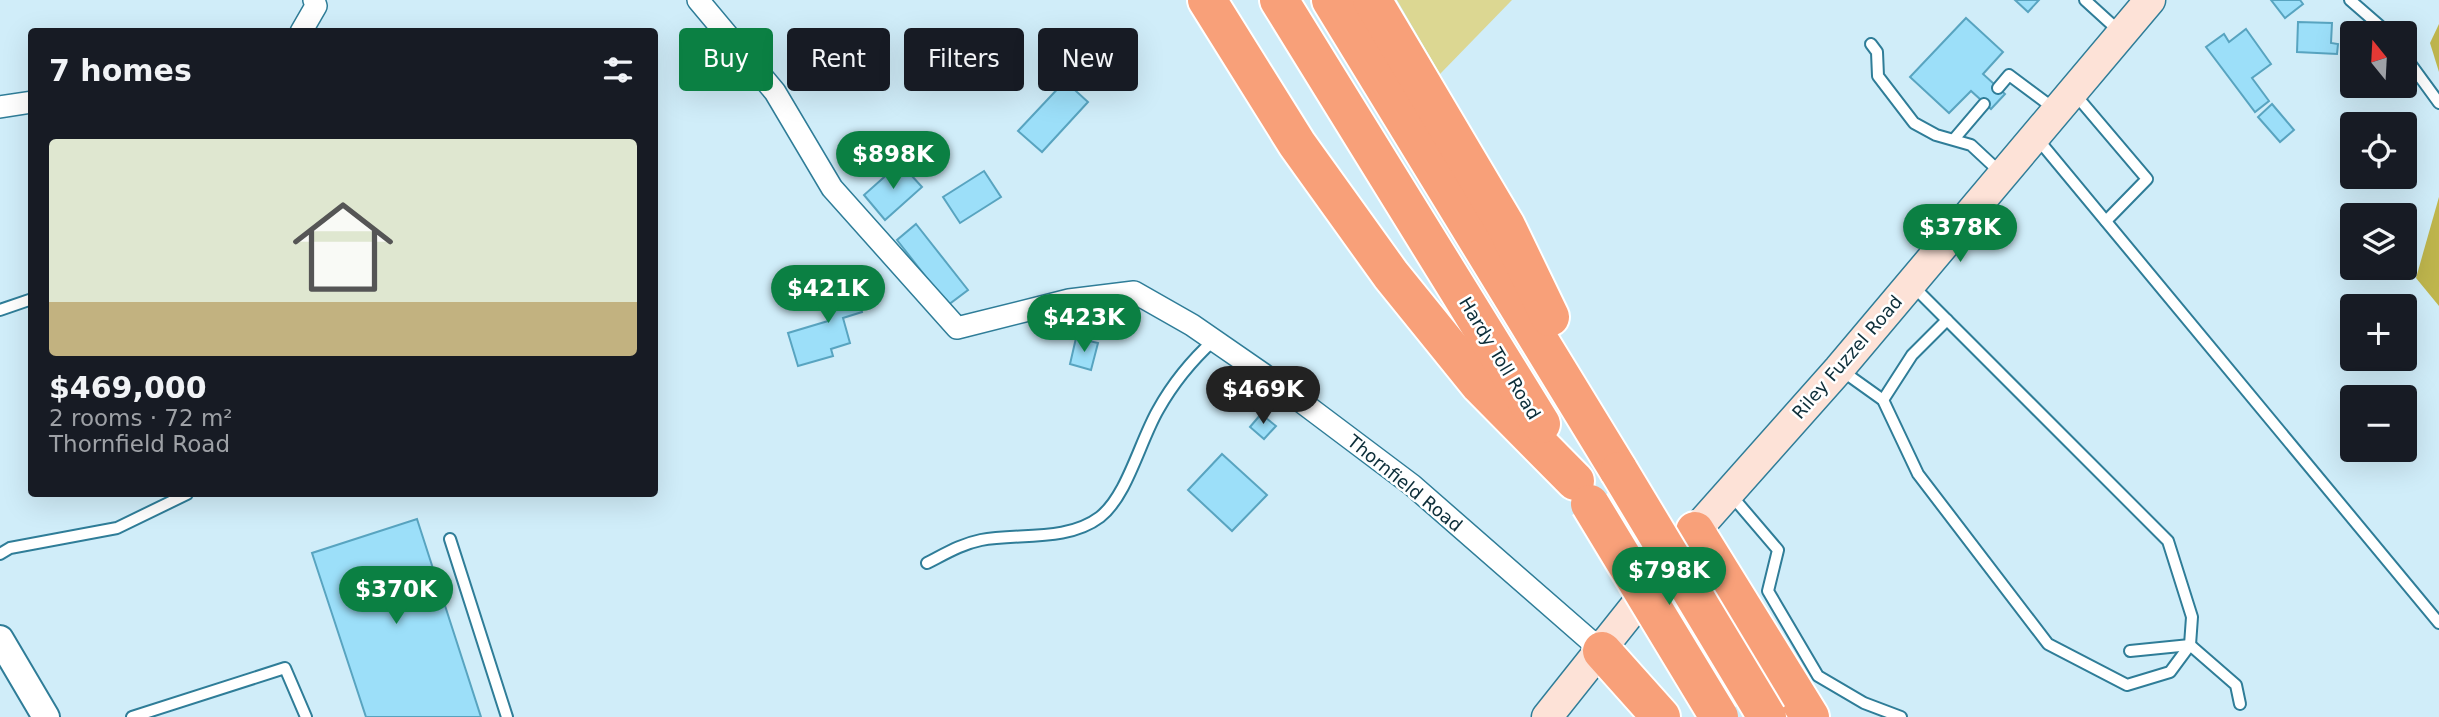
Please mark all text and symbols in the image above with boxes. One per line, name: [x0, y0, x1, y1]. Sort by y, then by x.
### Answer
north arrow: [2340, 21, 2417, 98]
map controls: [2340, 21, 2417, 462]
chip: Buy: [679, 28, 773, 91]
chip: Rent: [787, 28, 890, 91]
chip: Filters: [904, 28, 1024, 91]
chip: New: [1038, 28, 1138, 91]
icon: filters: [599, 51, 637, 89]
text: 7 homes: [49, 53, 192, 88]
button: locate: [2340, 112, 2417, 189]
pin: $898K: [844, 132, 942, 191]
text: $898K: [852, 141, 934, 167]
icon: home: [280, 184, 406, 310]
button: layers: [2340, 203, 2417, 280]
pin: $378K: [1911, 204, 2009, 264]
text: $378K: [1919, 214, 2001, 240]
pin: $421K: [779, 266, 877, 325]
text: $421K: [787, 275, 869, 301]
street label: Riley Fuzzel Road: [1788, 291, 1906, 423]
street label: Hardy Toll Road: [1455, 293, 1545, 423]
pin: $423K: [1035, 294, 1133, 354]
button: +: [2340, 294, 2417, 371]
text: $423K: [1043, 304, 1125, 330]
pin: $469K: [1214, 366, 1312, 426]
text: $469,000: [49, 370, 207, 405]
text: $469K: [1222, 376, 1304, 402]
button: −: [2340, 385, 2417, 462]
text: 2 rooms · 72 m²: [49, 405, 233, 431]
street label: Thornfield Road: [1343, 430, 1467, 536]
text: Thornfield Road: [49, 431, 230, 457]
pin: $798K: [1620, 548, 1718, 607]
text: $798K: [1628, 557, 1710, 583]
pin: $370K: [347, 566, 445, 626]
text: $370K: [355, 576, 437, 602]

